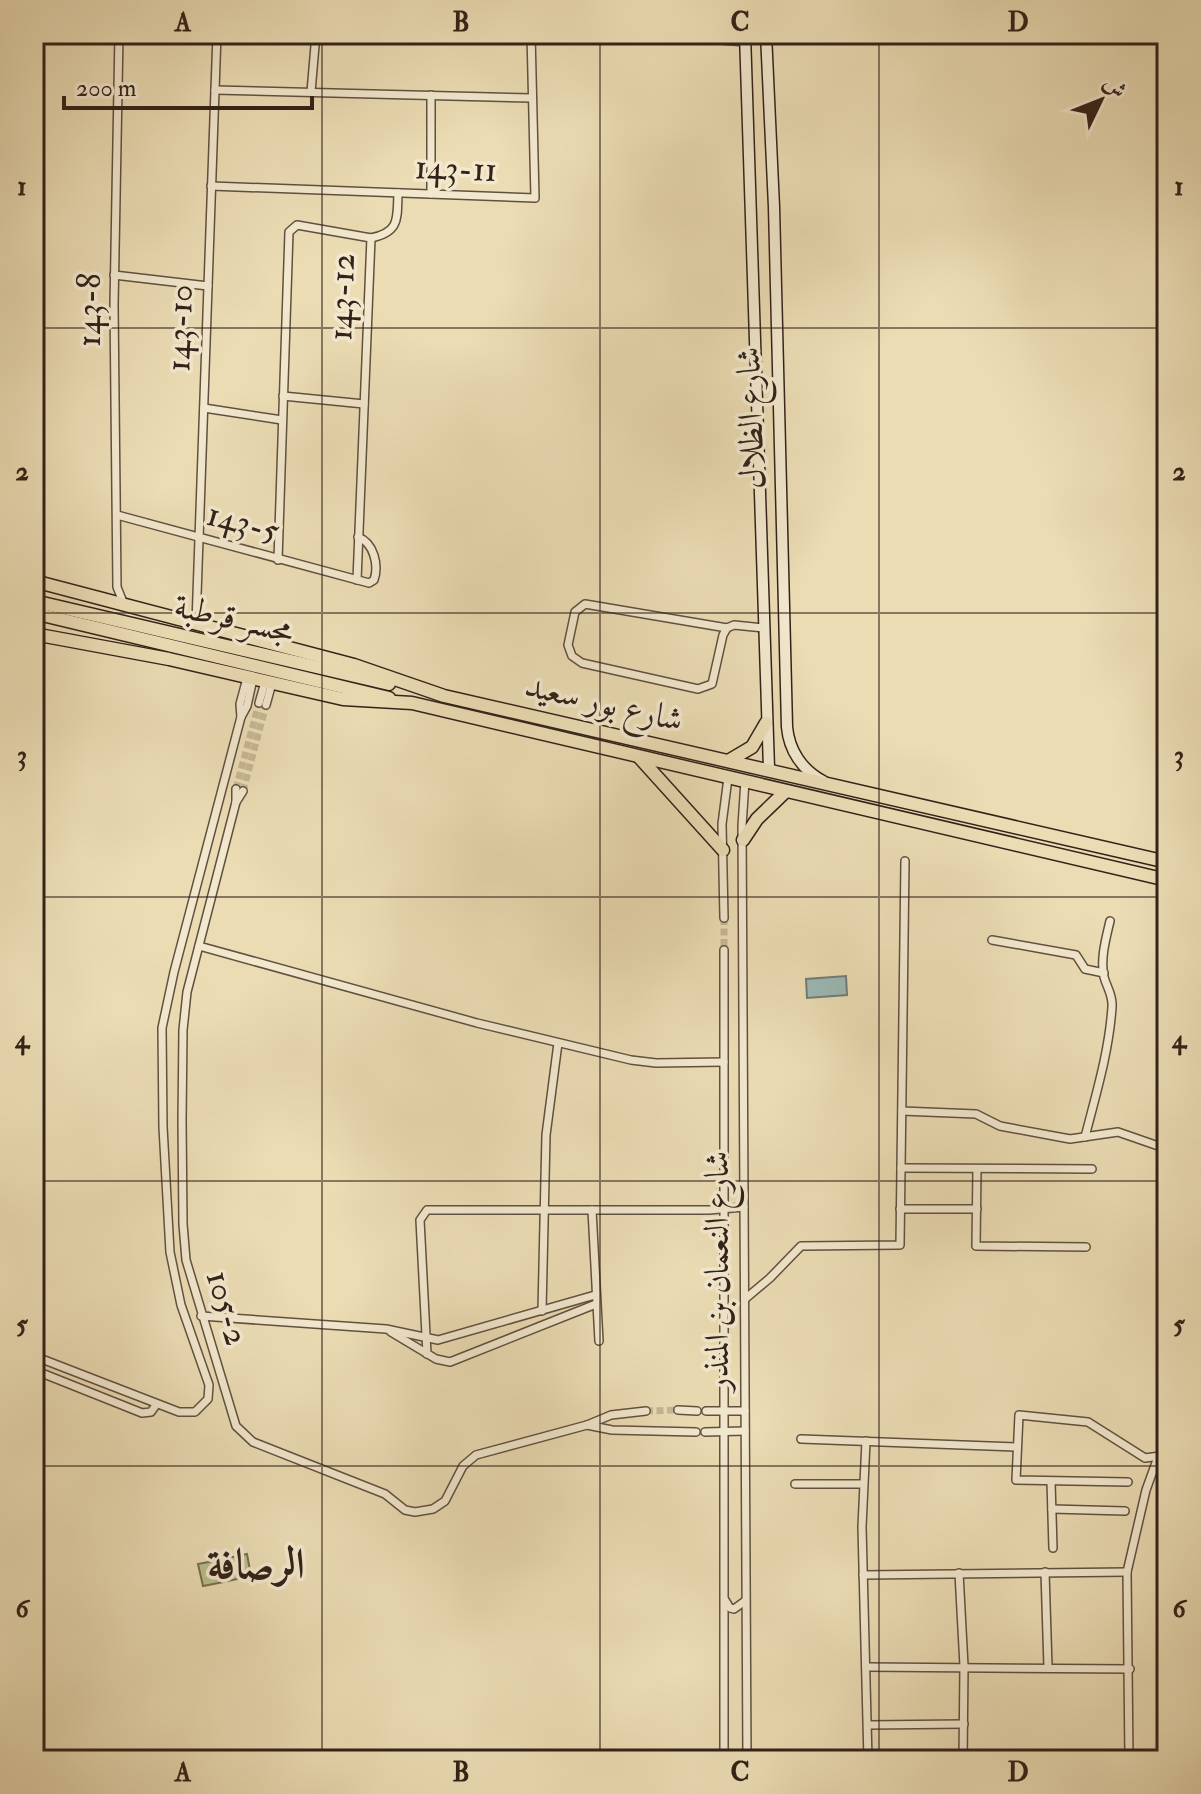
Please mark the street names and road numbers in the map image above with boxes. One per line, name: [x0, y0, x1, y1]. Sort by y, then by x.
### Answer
street label: 143-11: [414, 146, 498, 192]
street label: 143-12: [319, 253, 365, 341]
street label: 143-8: [68, 273, 111, 347]
street label: 143-10: [157, 284, 203, 372]
street label: شارع الظلال: [727, 346, 781, 490]
street label: 143-5: [202, 493, 284, 553]
street label: مجسر قرطبة: [170, 584, 298, 654]
street label: شارع بور سعيد: [519, 664, 687, 748]
street label: شارع النعمان بن المنذر: [696, 1151, 745, 1394]
street label: 105-2: [196, 1266, 258, 1350]

